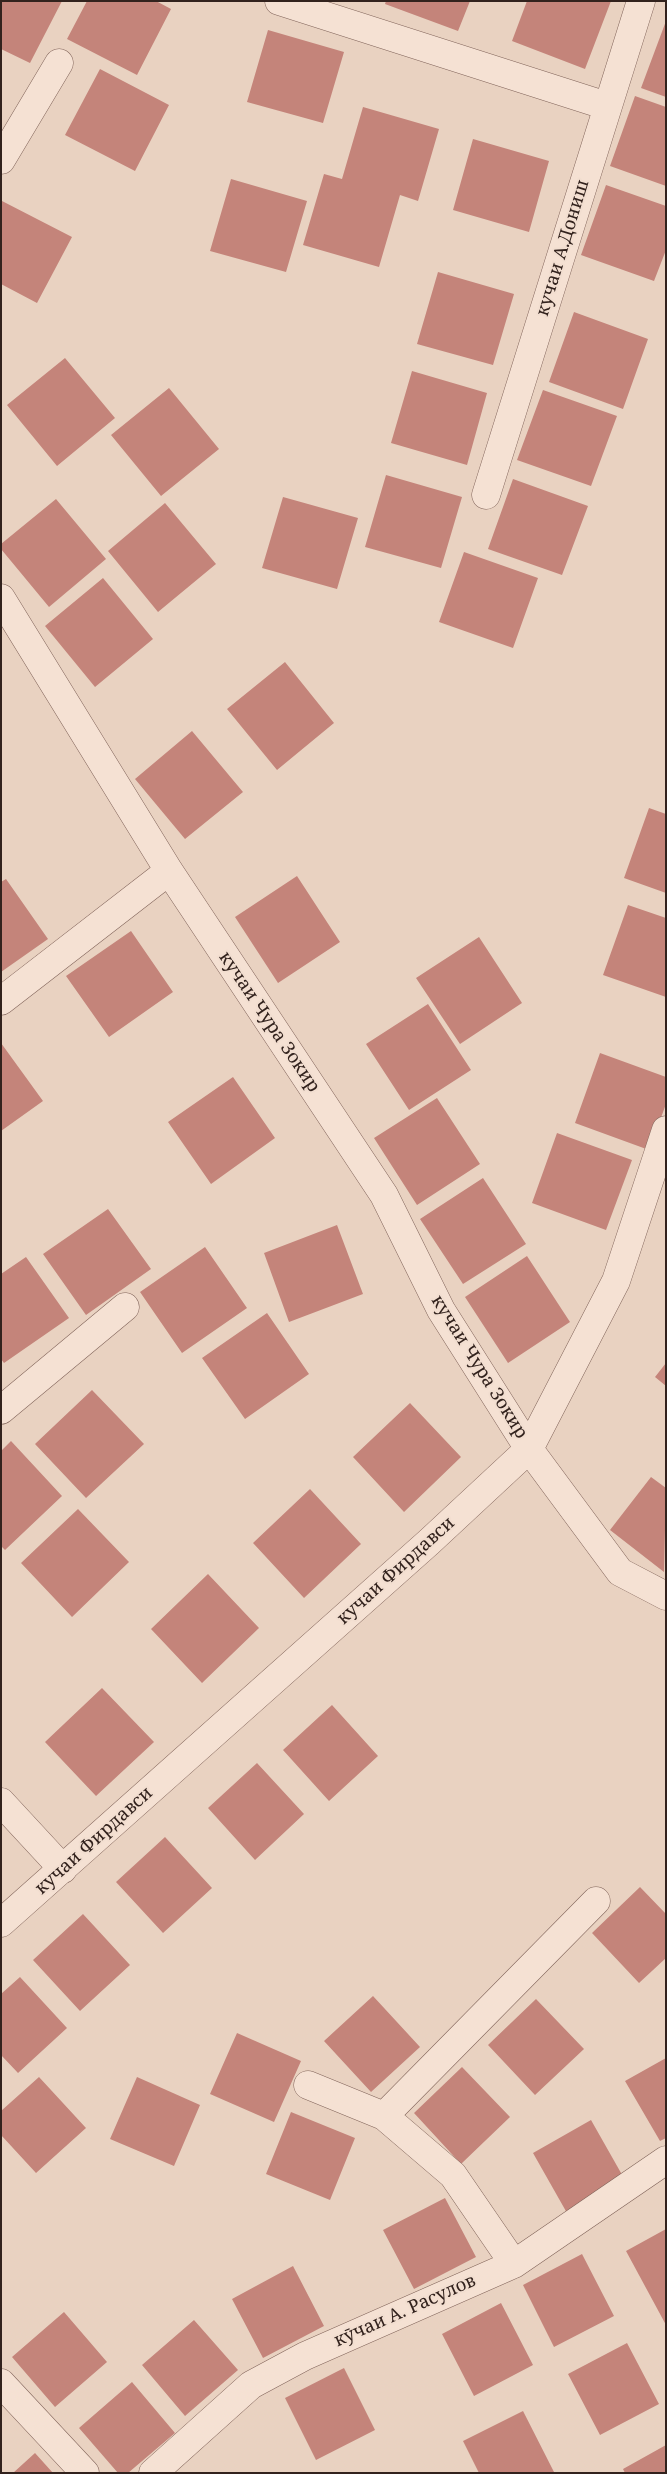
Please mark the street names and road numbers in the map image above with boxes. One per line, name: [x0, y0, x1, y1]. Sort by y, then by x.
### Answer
street label: кучаи А.Дониш: [532, 177, 594, 319]
street label: кучаи Чура Зокир: [214, 948, 324, 1096]
street label: кучаи Чура Зокир: [426, 1291, 532, 1443]
street label: кучаи Фирдавси: [333, 1513, 459, 1629]
street label: кучаи Фирдавси: [31, 1783, 157, 1899]
street label: кӯчаи А. Расулов: [331, 2270, 479, 2352]

